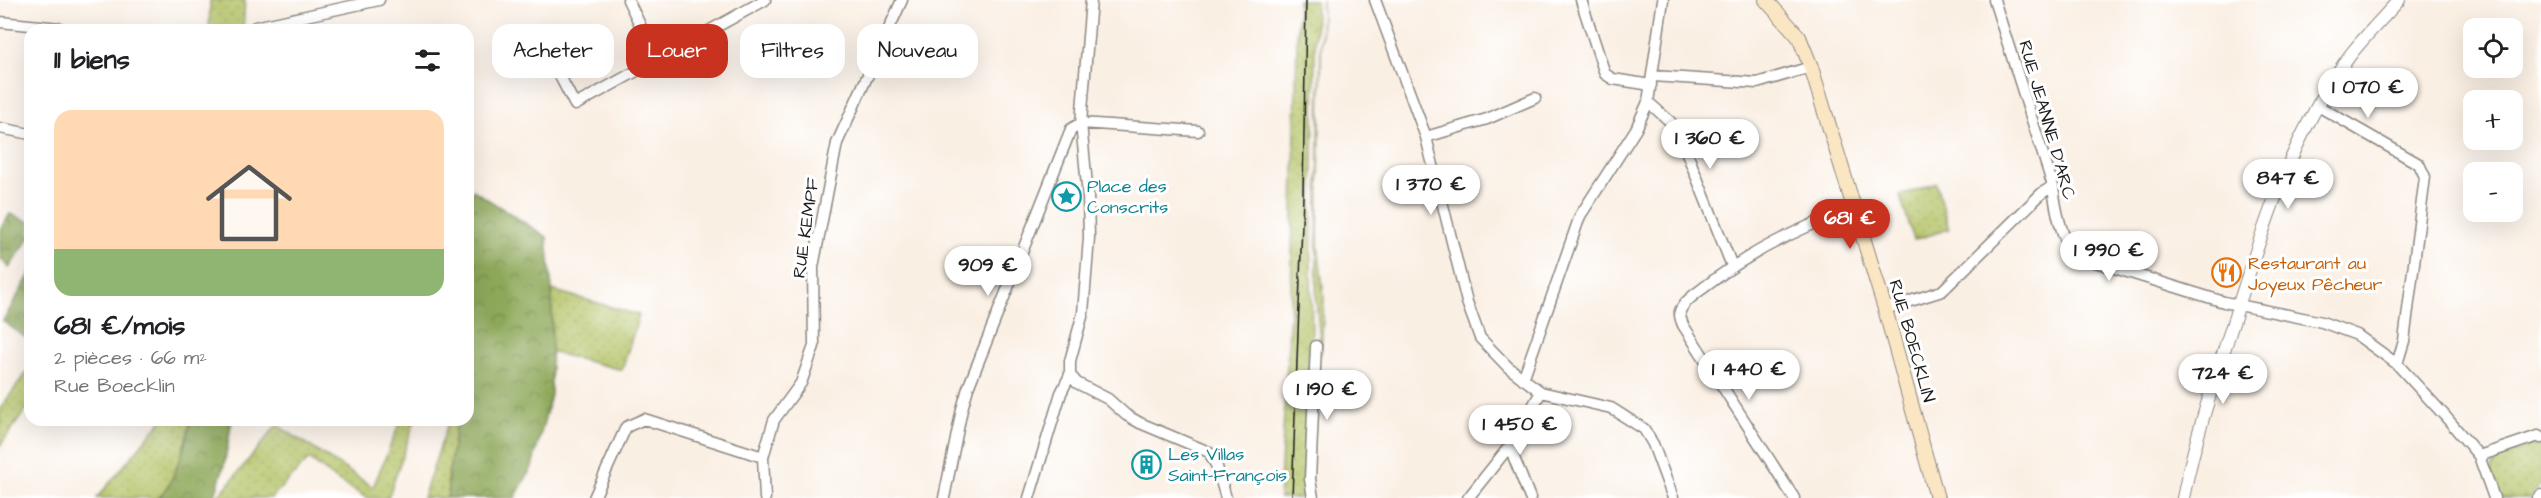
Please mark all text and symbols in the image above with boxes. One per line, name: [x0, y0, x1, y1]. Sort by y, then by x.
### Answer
map controls: [2463, 18, 2523, 222]
button: locate: [2463, 18, 2523, 78]
chip: Acheter: [492, 24, 614, 78]
chip: Louer: [626, 24, 728, 78]
chip: Filtres: [740, 24, 845, 78]
chip: Nouveau: [857, 24, 978, 78]
street label: RUE JEANNE D'ARC: [2012, 37, 2082, 203]
text: 11 biens: [54, 42, 130, 78]
icon: filters: [411, 44, 444, 77]
pin: 1 070 €: [2313, 68, 2423, 119]
text: 1 070 €: [2332, 73, 2404, 101]
button: +: [2463, 90, 2523, 150]
pin: 1 360 €: [1655, 119, 1765, 170]
text: 1 360 €: [1675, 124, 1745, 152]
icon: home: [195, 149, 303, 257]
pin: 847 €: [2246, 159, 2330, 210]
button: −: [2463, 162, 2523, 222]
text: 847 €: [2257, 164, 2319, 192]
pin: 1 370 €: [1376, 165, 1486, 216]
text: 1 370 €: [1396, 170, 1466, 198]
place label: Place des Conscrits: [1087, 174, 1168, 220]
street label: RUE KEMPF: [787, 176, 825, 280]
place icon: Place des Conscrits: [1050, 180, 1082, 212]
pin: 681 €: [1808, 199, 1892, 250]
text: 681 €: [1824, 204, 1876, 232]
pin: 1 990 €: [2054, 231, 2164, 282]
text: 1 990 €: [2074, 236, 2144, 264]
pin: 909 €: [946, 246, 1030, 297]
text: 909 €: [958, 251, 1018, 279]
place label: Restaurant au Joyeux Pêcheur: [2248, 251, 2382, 298]
restaurant icon: Restaurant au Joyeux Pêcheur: [2211, 257, 2243, 289]
street label: RUE BOECKLIN: [1883, 277, 1941, 405]
text: 681 €/mois: [54, 308, 185, 344]
text: 2 pièces · 66 m²: [54, 344, 207, 372]
pin: 1 440 €: [1694, 350, 1804, 401]
pin: 724 €: [2181, 354, 2265, 405]
text: 1 440 €: [1712, 355, 1786, 383]
text: 724 €: [2192, 359, 2254, 387]
pin: 1 190 €: [1272, 370, 1382, 421]
text: Rue Boecklin: [54, 372, 175, 400]
text: 1 190 €: [1296, 375, 1358, 403]
pin: 1 450 €: [1465, 405, 1575, 456]
text: 1 450 €: [1483, 410, 1557, 438]
place label: Les Villas Saint-François: [1168, 442, 1287, 488]
building icon: Les Villas Saint-François: [1131, 448, 1163, 480]

